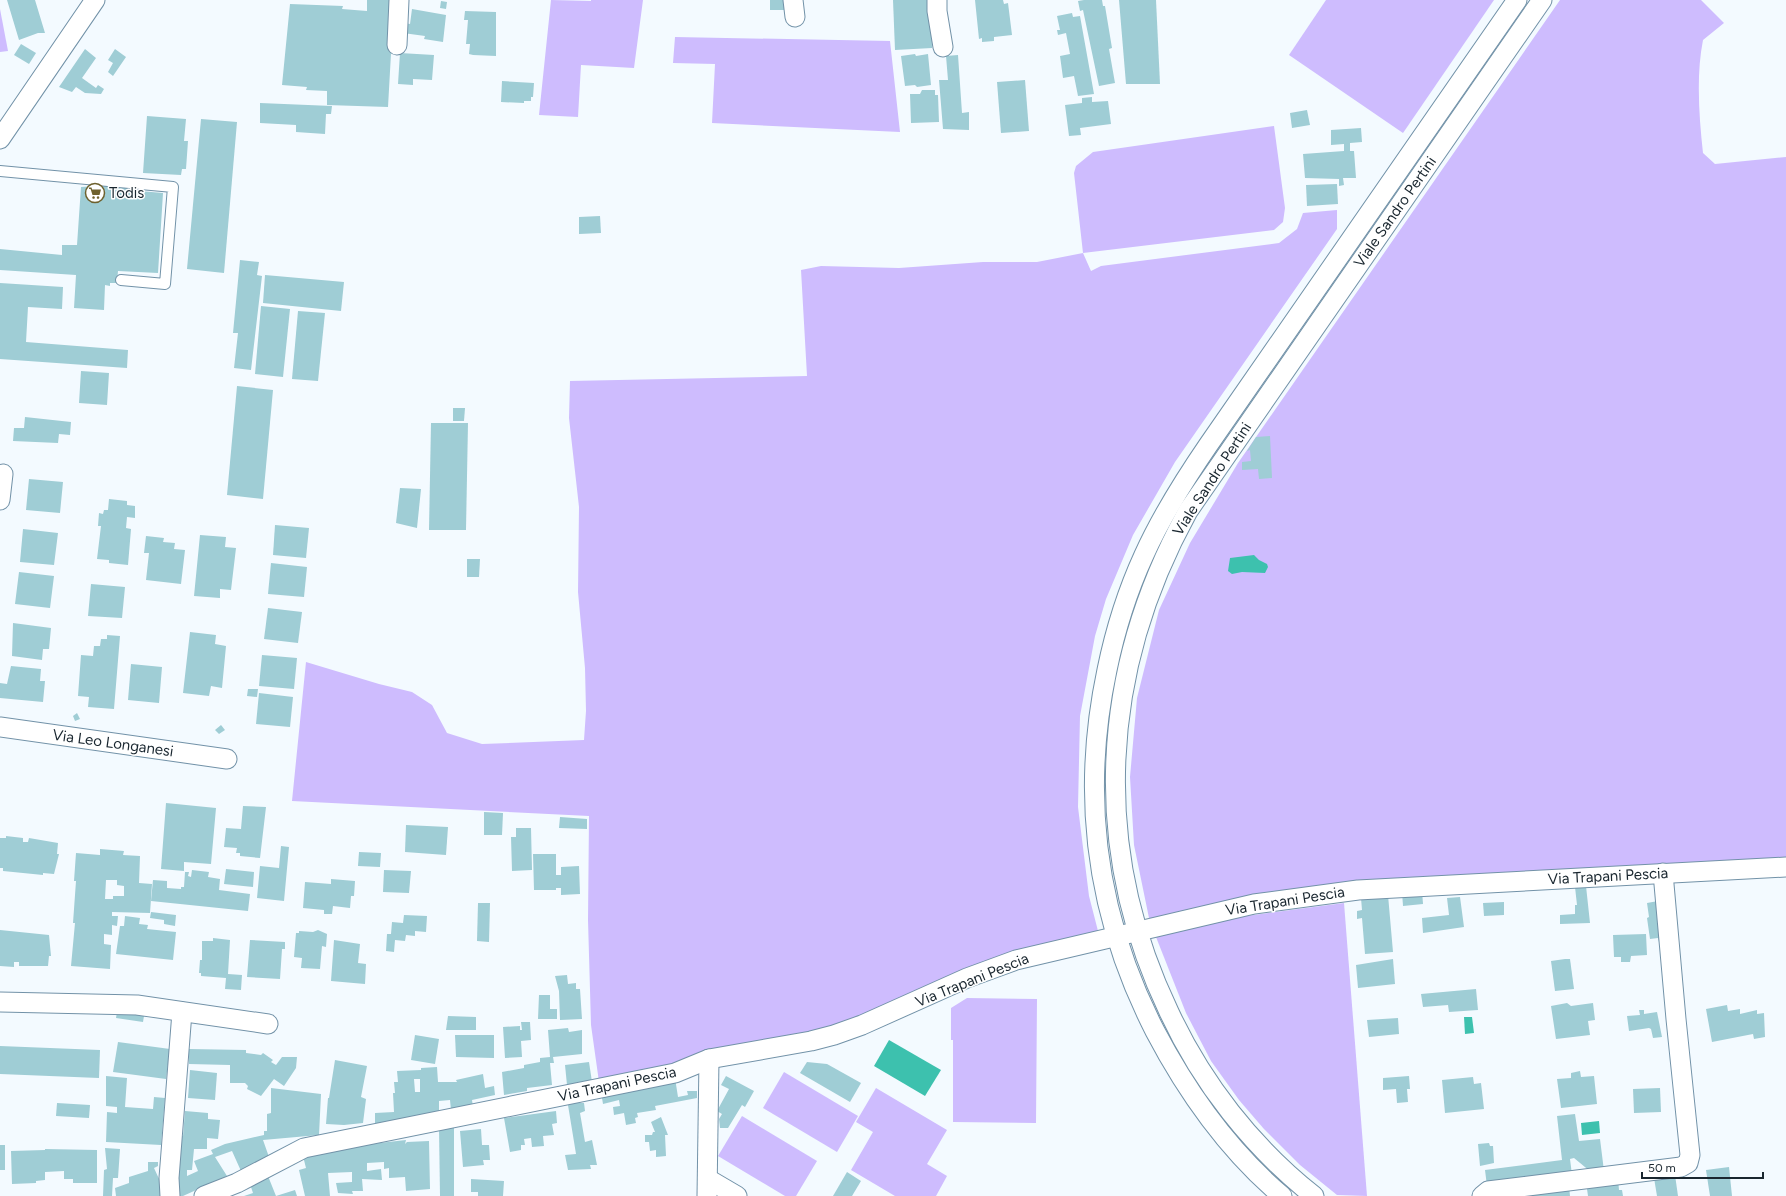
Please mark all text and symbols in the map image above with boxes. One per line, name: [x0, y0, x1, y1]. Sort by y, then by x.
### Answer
street label: Viale Sandro Pertini: [1350, 153, 1440, 271]
supermarket icon: Todis: [84, 182, 106, 204]
place label: Todis: [109, 184, 144, 202]
street label: Viale Sandro Pertini: [1169, 419, 1255, 539]
street label: Via Leo Longanesi: [51, 726, 175, 760]
street label: Via Trapani Pescia: [1547, 864, 1669, 888]
street label: Via Trapani Pescia: [1224, 883, 1346, 919]
street label: Via Trapani Pescia: [913, 949, 1031, 1011]
street label: Via Trapani Pescia: [556, 1063, 678, 1105]
scale bar: [1642, 1154, 1763, 1180]
text: 50 m: [1648, 1161, 1676, 1175]

